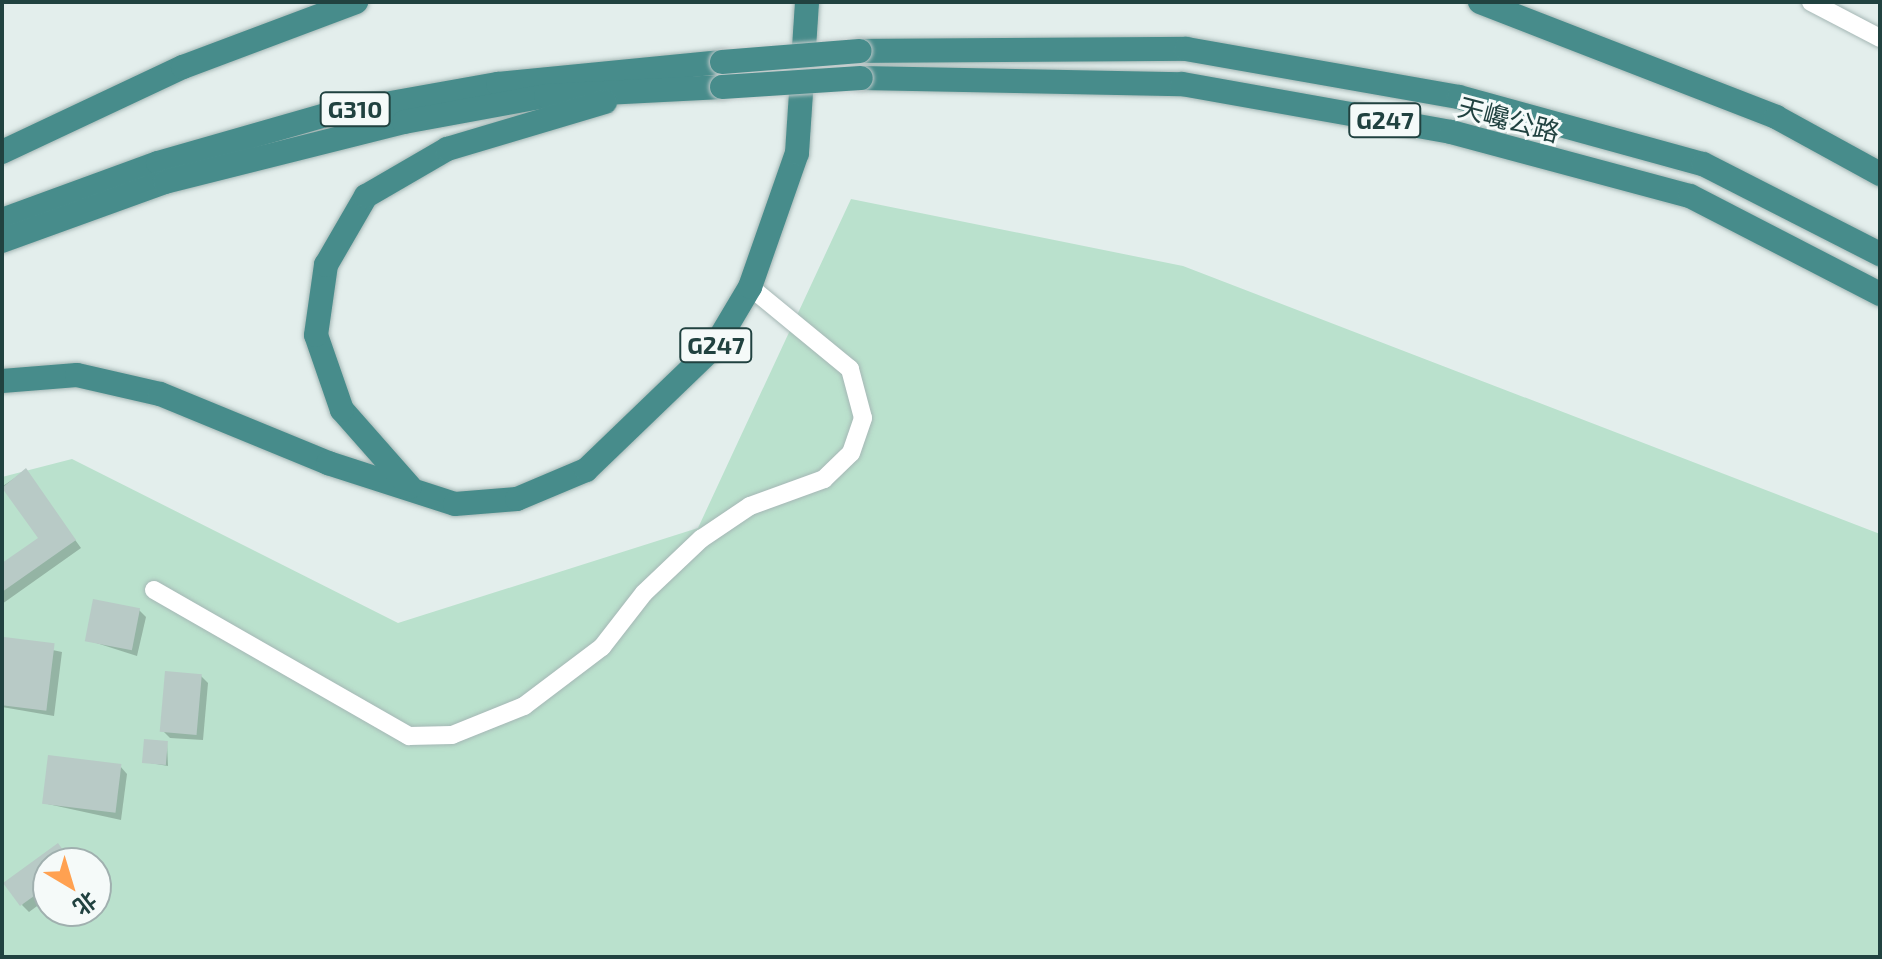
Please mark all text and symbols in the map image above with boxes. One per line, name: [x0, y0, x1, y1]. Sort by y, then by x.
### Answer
road number: G310: [319, 89, 391, 129]
street label: 天巉公路: [1455, 90, 1563, 148]
road number: G247: [1347, 100, 1423, 140]
road number: G247: [678, 325, 754, 365]
north arrow: [32, 847, 112, 927]
text: 北: [69, 887, 102, 921]

